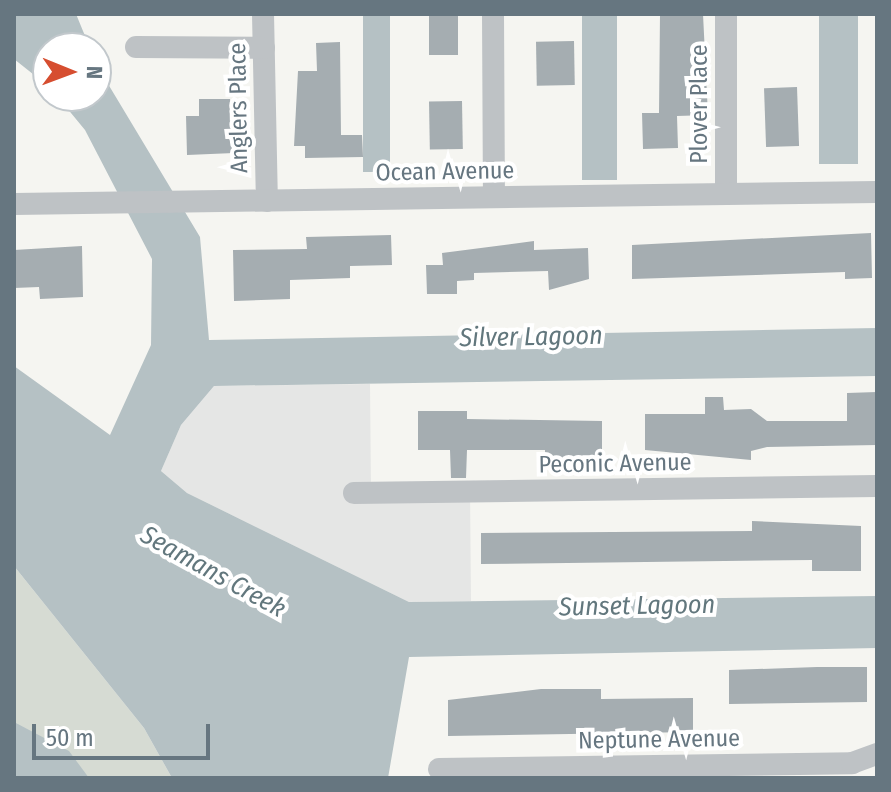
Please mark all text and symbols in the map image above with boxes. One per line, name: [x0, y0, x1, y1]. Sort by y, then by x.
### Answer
north arrow: [32, 32, 112, 112]
street label: Anglers Place: [223, 43, 255, 173]
street label: Plover Place: [686, 44, 714, 164]
text: N: [81, 66, 108, 79]
street label: Ocean Avenue: [375, 156, 515, 188]
water label: Silver Lagoon: [459, 320, 603, 354]
street label: Peconic Avenue: [538, 448, 692, 480]
water label: Seamans Creek: [135, 519, 291, 625]
water label: Sunset Lagoon: [559, 589, 715, 623]
scale bar: [36, 708, 214, 758]
text: 50 m: [46, 724, 94, 752]
street label: Neptune Avenue: [578, 724, 740, 756]

